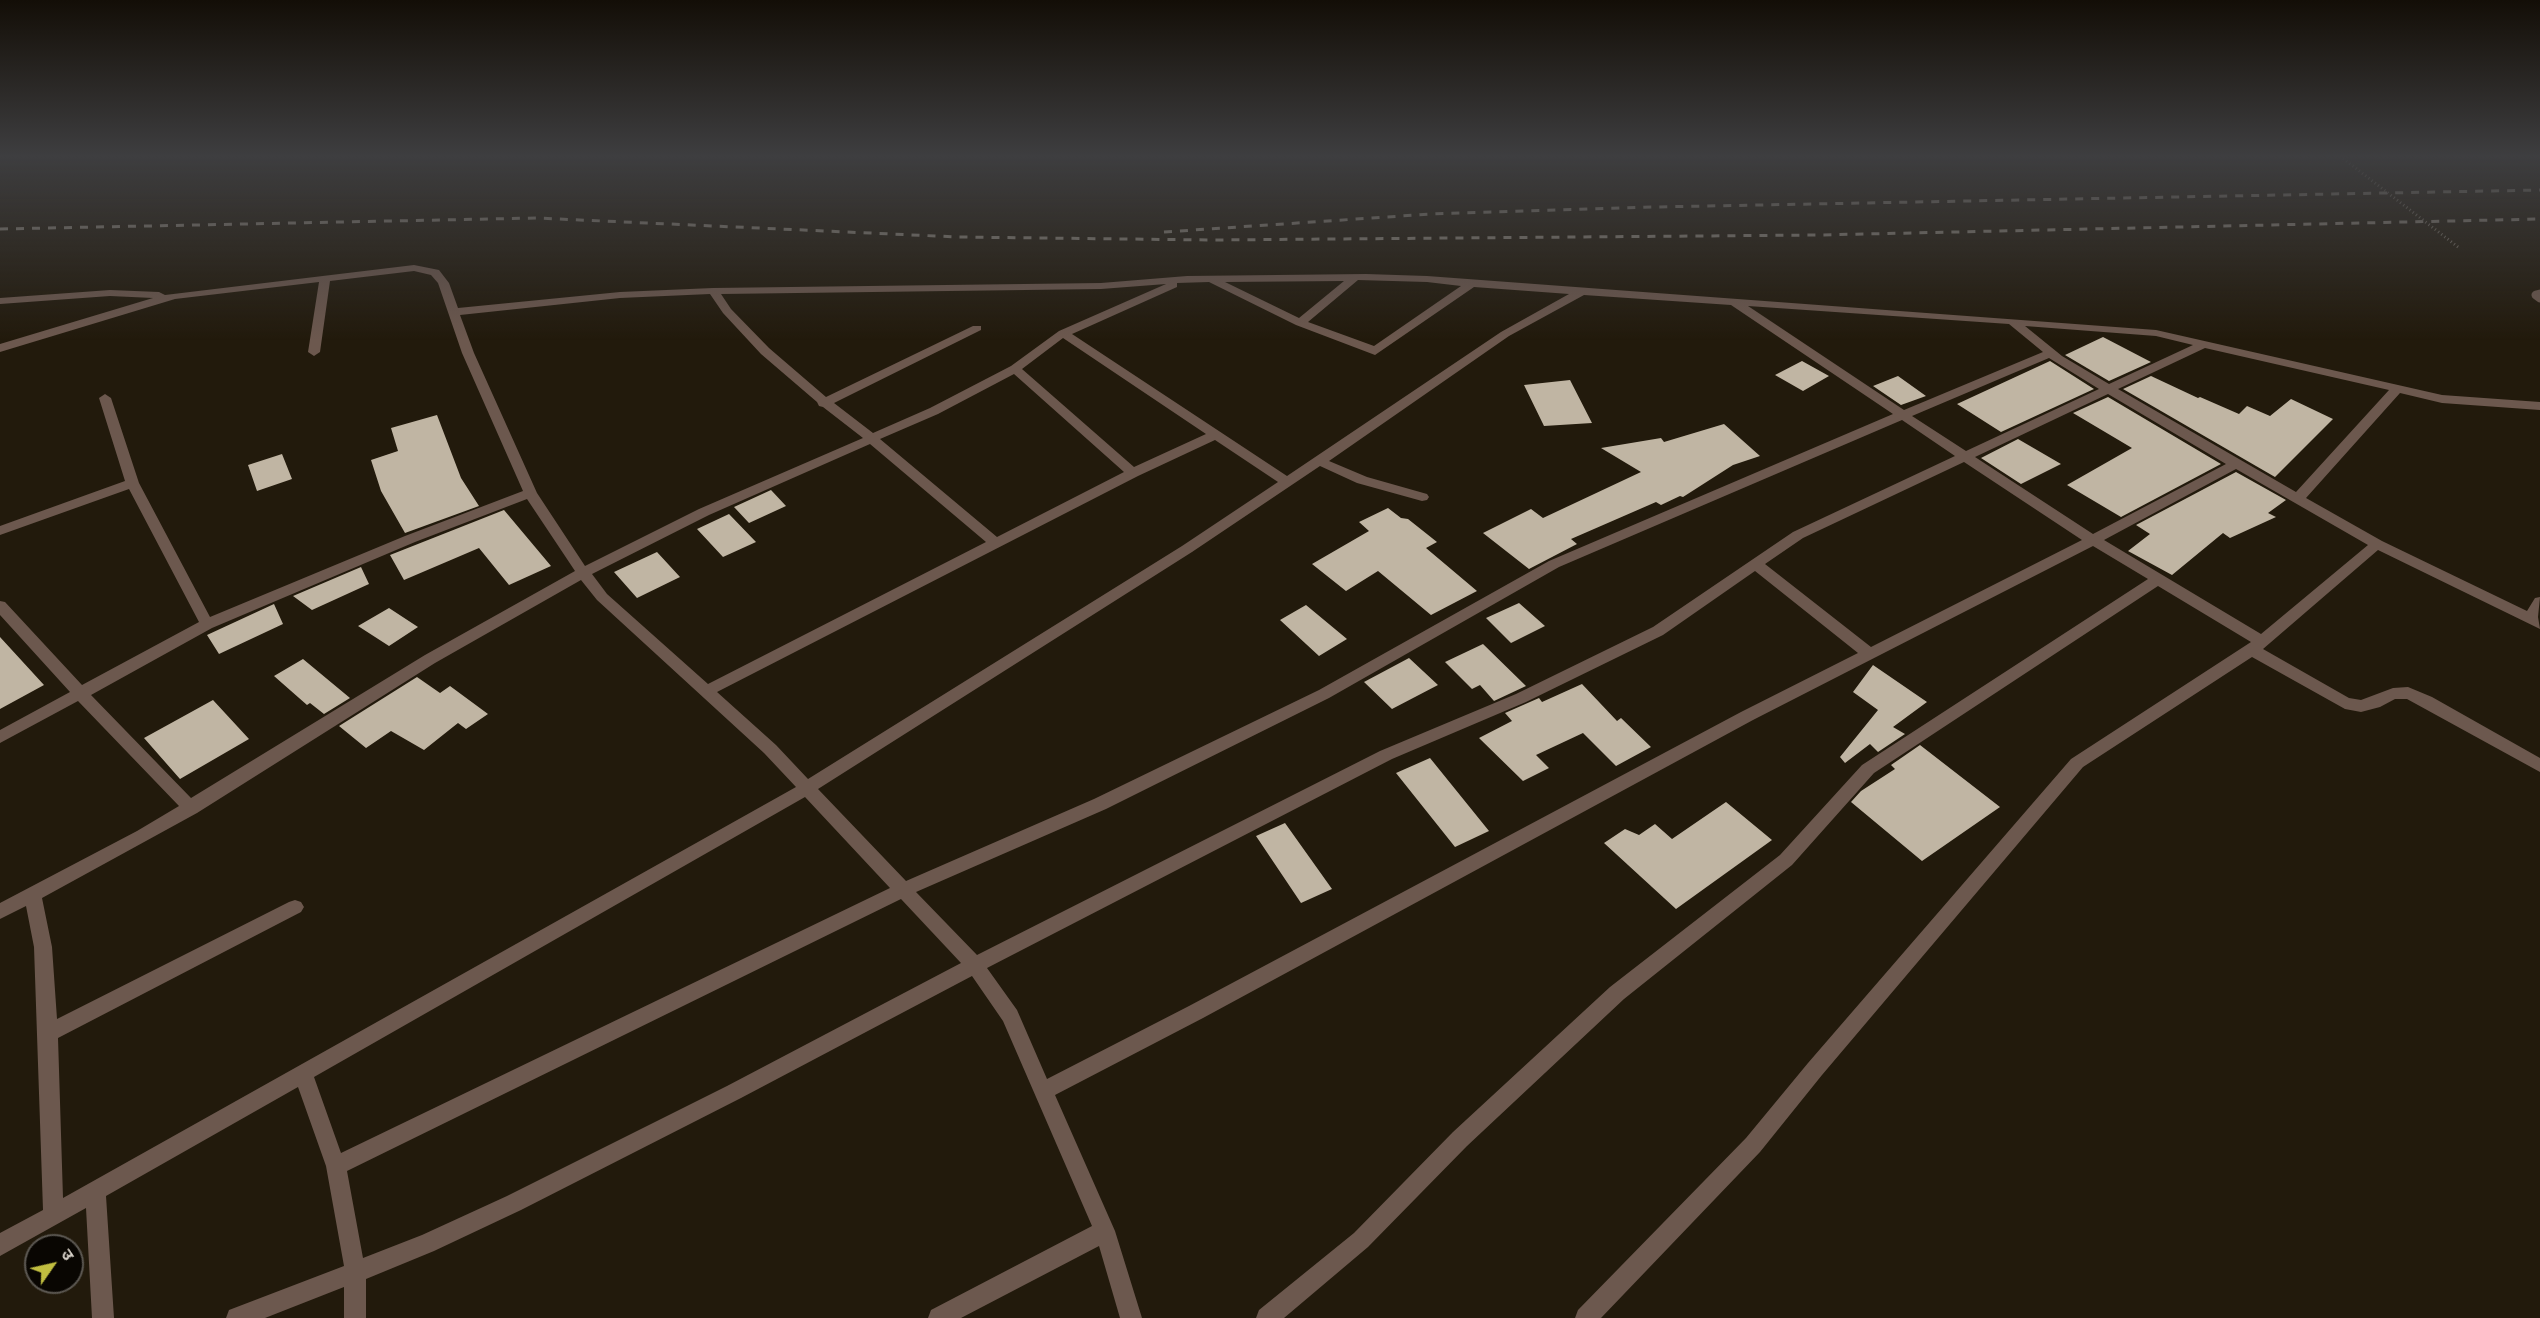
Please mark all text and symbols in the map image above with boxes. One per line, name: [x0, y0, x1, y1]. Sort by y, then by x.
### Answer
north arrow: [24, 1234, 84, 1294]
text: उ: [56, 1245, 79, 1265]

